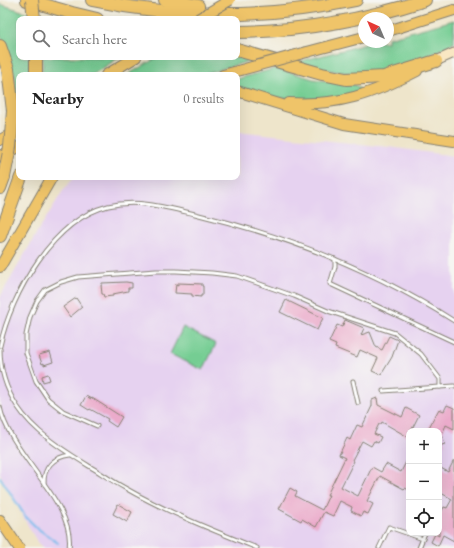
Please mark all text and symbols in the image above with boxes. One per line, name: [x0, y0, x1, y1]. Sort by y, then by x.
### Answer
north arrow: [358, 12, 394, 48]
search box: [16, 16, 240, 60]
icon: search: [30, 27, 52, 49]
text: Search here: [62, 29, 127, 48]
text: Nearby: [32, 87, 84, 109]
text: 0 results: [183, 90, 224, 107]
map controls: [406, 428, 442, 536]
button: +: [406, 428, 442, 464]
button: −: [406, 464, 442, 500]
button: locate: [406, 500, 442, 536]

